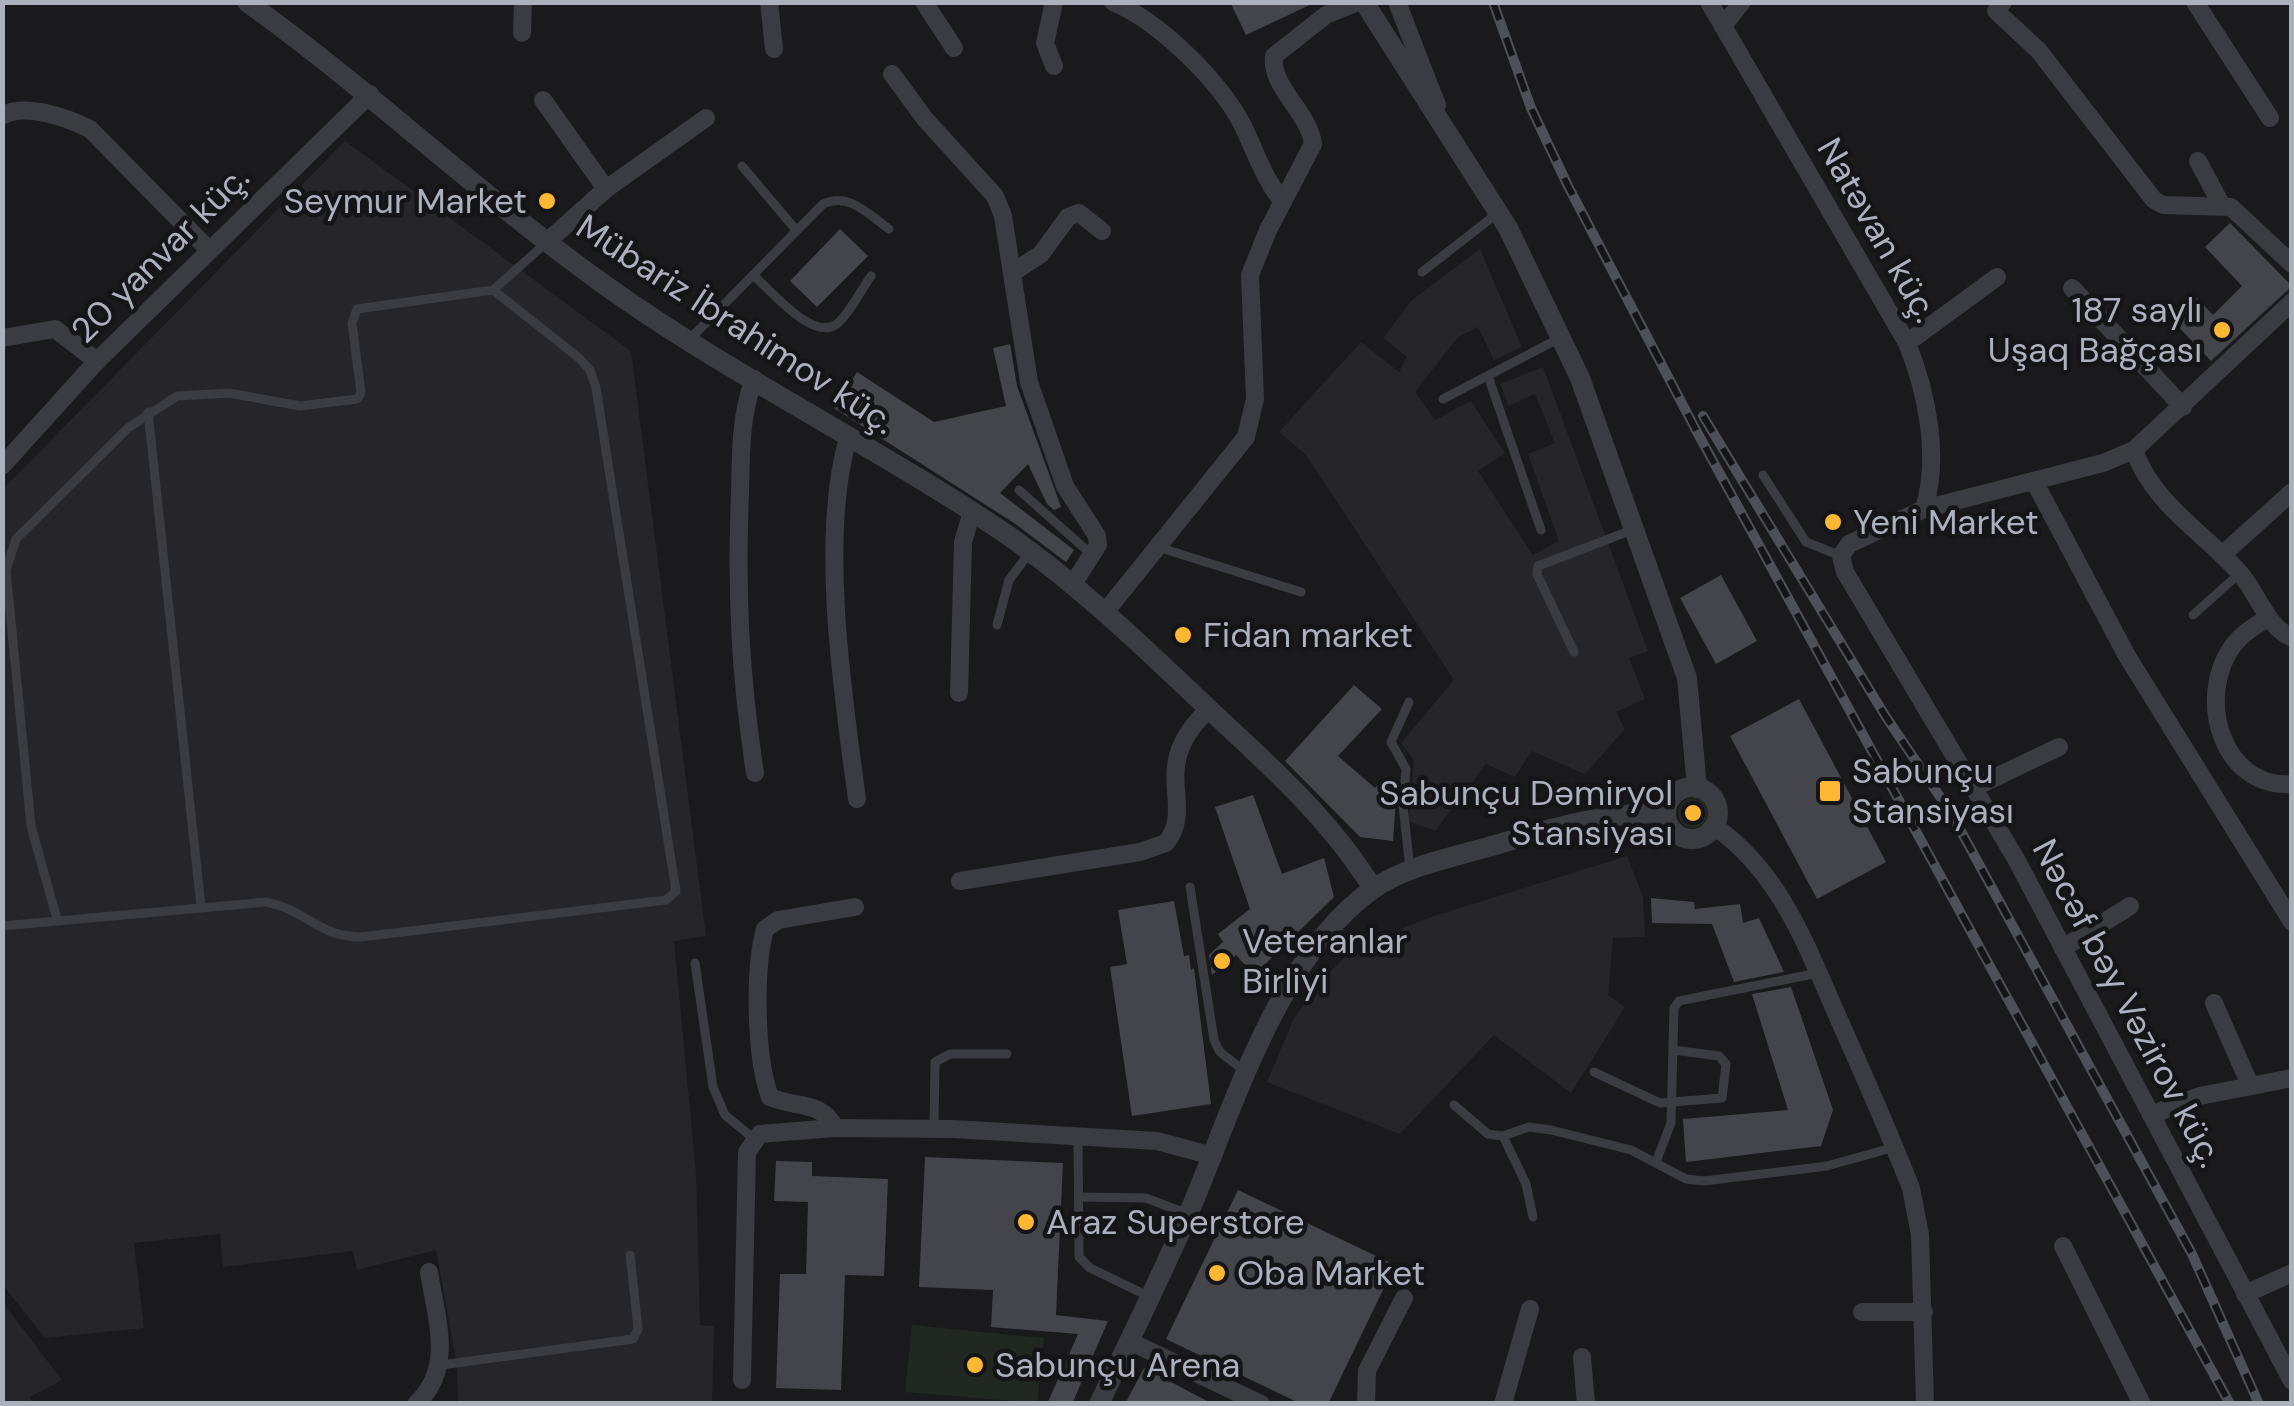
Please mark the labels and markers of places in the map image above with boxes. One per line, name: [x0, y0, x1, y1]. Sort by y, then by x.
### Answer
place label: Seymur Market: [284, 178, 527, 224]
marker: Seymur Market: [536, 190, 558, 212]
place label: 187 saylı Uşaq Bağçası: [1988, 287, 2202, 373]
marker: 187 saylı Uşaq Bağçası: [2211, 319, 2233, 341]
place label: Yeni Market: [1853, 499, 2039, 545]
marker: Yeni Market: [1822, 511, 1844, 533]
place label: Fidan market: [1203, 612, 1413, 658]
marker: Fidan market: [1172, 624, 1194, 646]
place label: Sabunçu Stansiyası: [1852, 748, 2014, 834]
place label: Sabunçu Dəmiryol Stansiyası: [1379, 770, 1673, 856]
marker: Sabunçu Stansiyası: [1817, 778, 1843, 804]
marker: Sabunçu Dəmiryol Stansiyası: [1682, 802, 1704, 824]
place label: Veteranlar Birliyi: [1242, 918, 1407, 1004]
marker: Veteranlar Birliyi: [1211, 950, 1233, 972]
place label: Araz Superstore: [1046, 1199, 1305, 1245]
marker: Araz Superstore: [1015, 1211, 1037, 1233]
place label: Oba Market: [1237, 1250, 1425, 1296]
marker: Oba Market: [1206, 1262, 1228, 1284]
place label: Sabunçu Arena: [995, 1342, 1240, 1388]
marker: Sabunçu Arena: [964, 1354, 986, 1376]

